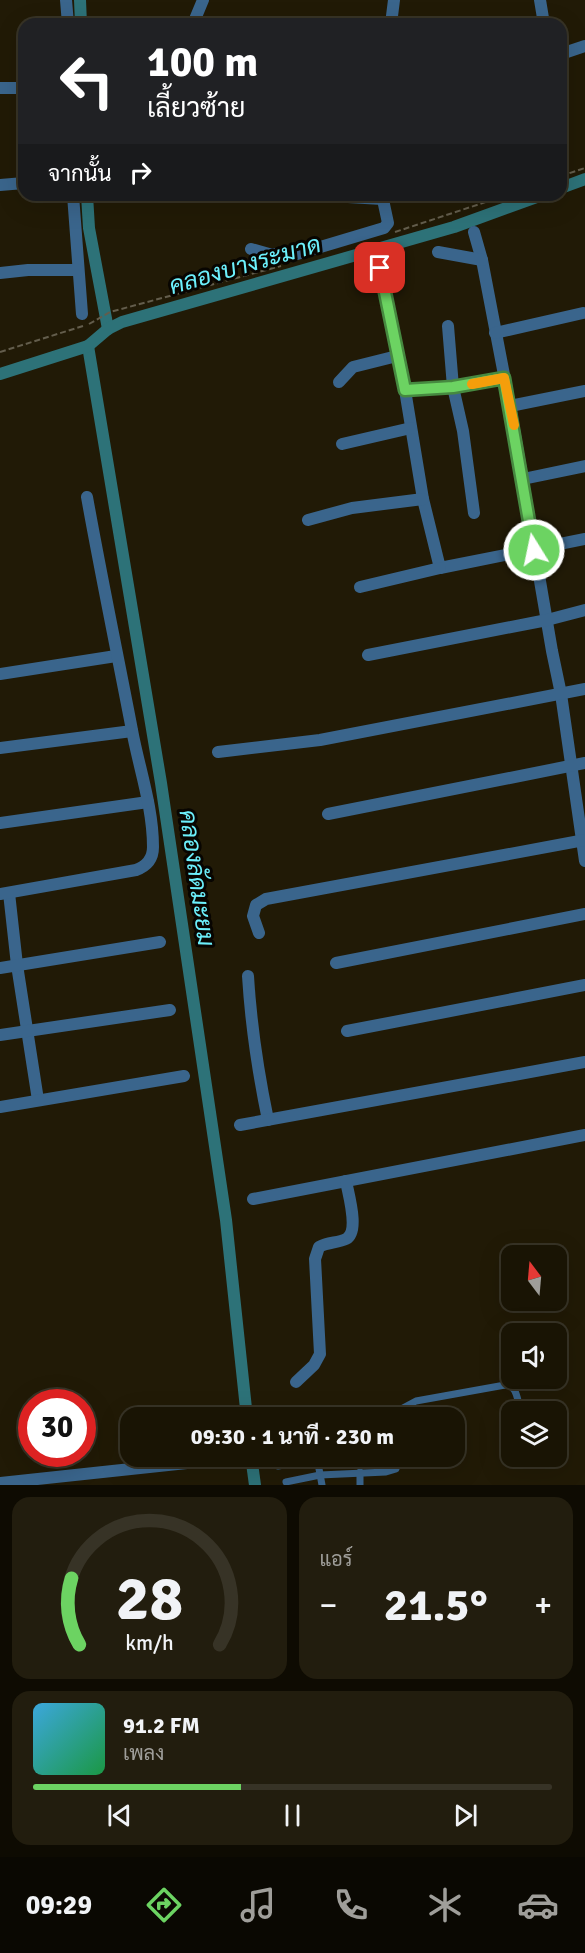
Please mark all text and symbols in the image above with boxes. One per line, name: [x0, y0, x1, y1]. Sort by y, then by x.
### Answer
text: 100 m: [147, 37, 258, 88]
icon: left: [48, 42, 126, 120]
text: เลี้ยวซ้าย: [147, 92, 245, 125]
icon: right: [124, 156, 157, 189]
text: จากนั้น: [48, 160, 112, 187]
water label: คลองบางระมาด: [166, 229, 324, 301]
pin: [354, 242, 405, 293]
icon: arrive: [363, 251, 396, 284]
position arrow: [502, 518, 566, 582]
water label: คลองลัดมะยม: [173, 808, 221, 948]
north arrow: [501, 1245, 567, 1311]
map controls: [501, 1245, 567, 1467]
button: sound: [501, 1323, 567, 1389]
speed limit sign: 30: [18, 1389, 96, 1467]
button: layers: [501, 1401, 567, 1467]
text: 09:30 · 1 นาที · 230 m: [191, 1423, 394, 1450]
text: แอร์: [320, 1547, 353, 1572]
text: 28: [116, 1560, 183, 1637]
text: 21.5°: [384, 1578, 488, 1633]
text: −: [320, 1585, 337, 1626]
text: +: [534, 1585, 552, 1626]
text: km/h: [125, 1630, 174, 1656]
text: 91.2 FM: [123, 1712, 200, 1739]
text: เพลง: [123, 1741, 164, 1766]
icon: previous: [103, 1799, 136, 1832]
icon: pause: [276, 1799, 309, 1832]
icon: next: [449, 1799, 482, 1832]
icon: directions: [143, 1884, 185, 1926]
icon: music: [237, 1884, 279, 1926]
icon: phone: [330, 1884, 372, 1926]
icon: climate: [424, 1884, 466, 1926]
icon: car: [517, 1884, 559, 1926]
text: 09:29: [26, 1889, 92, 1922]

